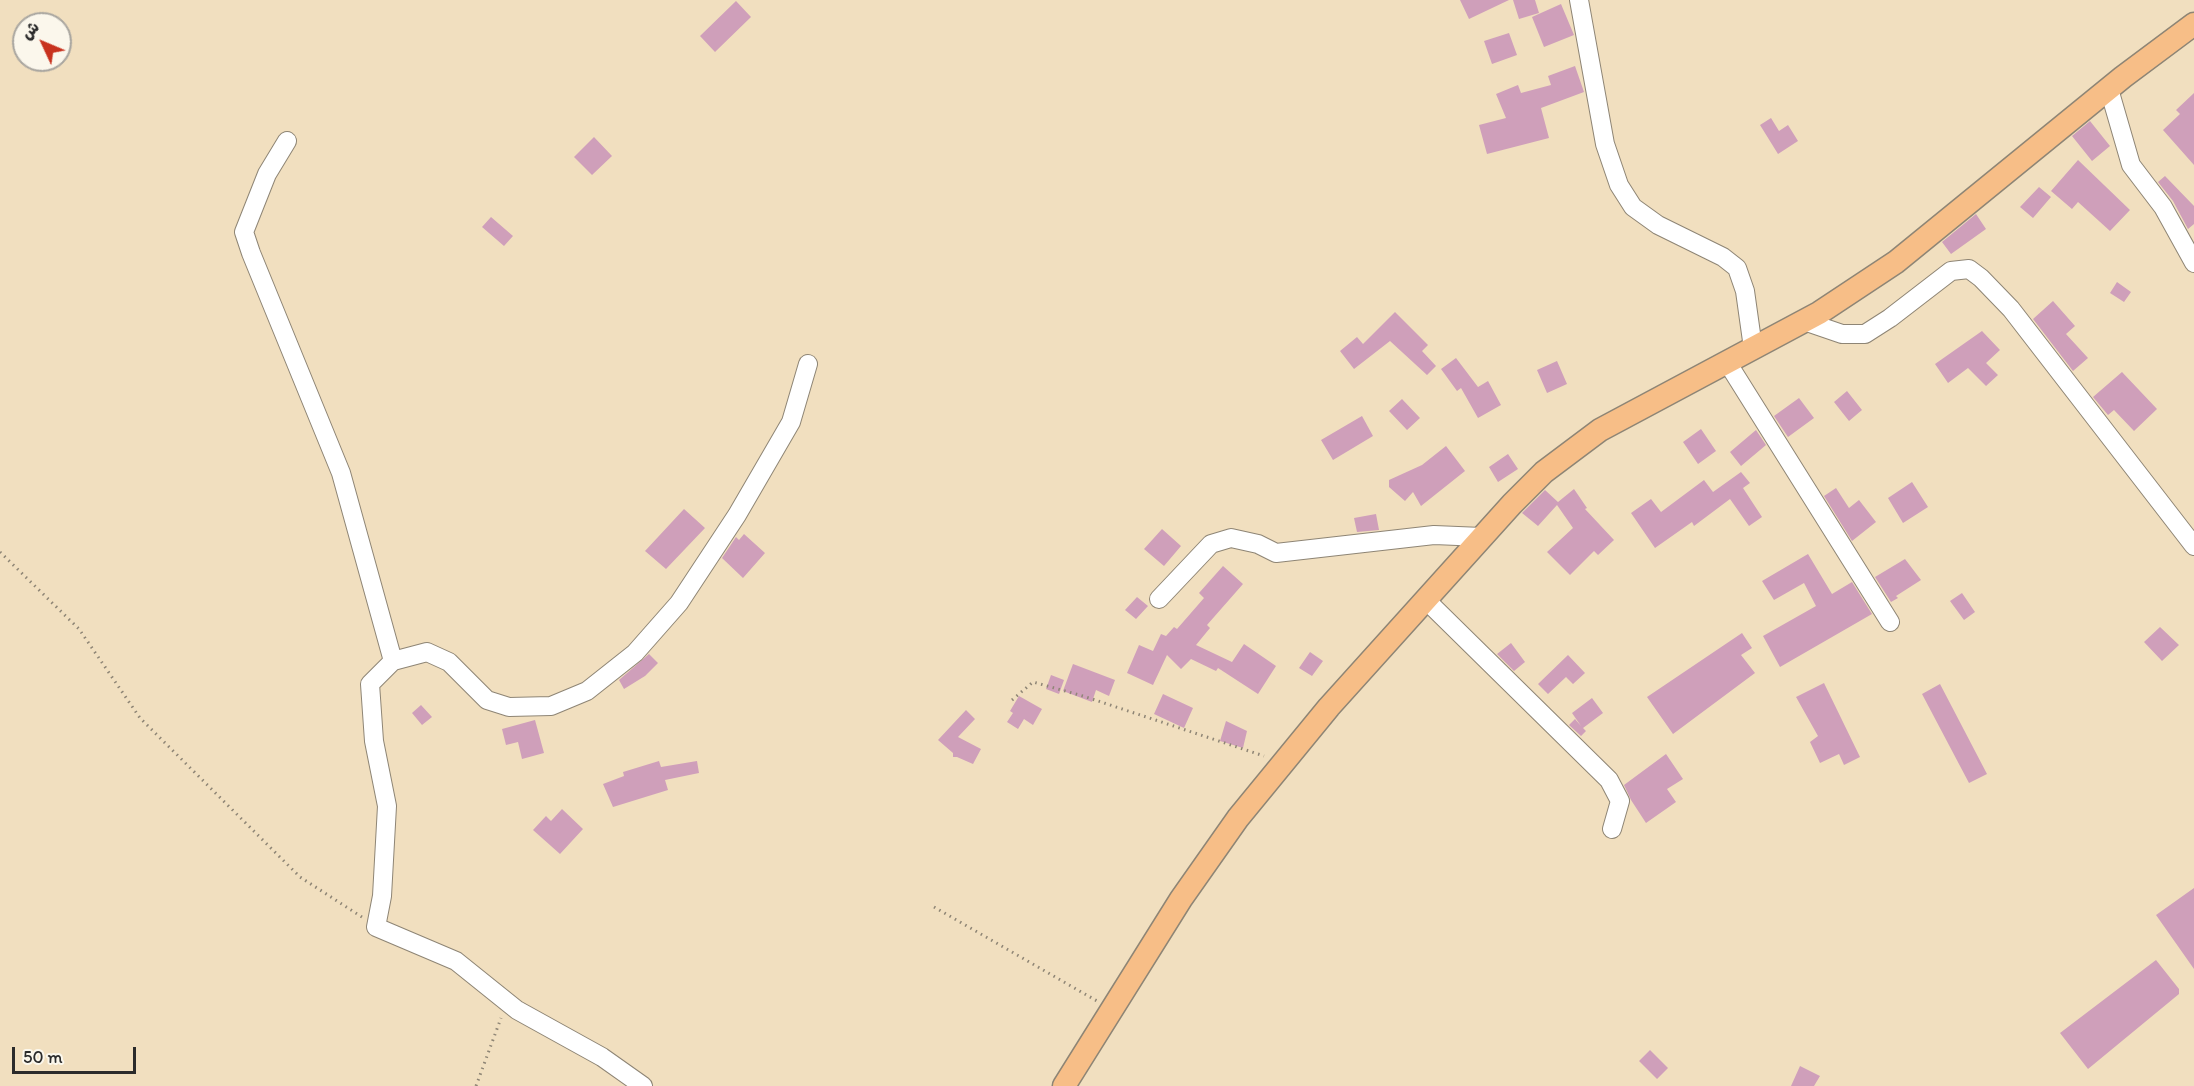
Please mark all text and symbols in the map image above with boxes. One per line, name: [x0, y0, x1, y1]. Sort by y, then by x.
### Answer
north arrow: [12, 12, 72, 72]
text: ش: [17, 18, 43, 43]
scale bar: [15, 1035, 140, 1073]
text: 50 m: [23, 1046, 63, 1068]

